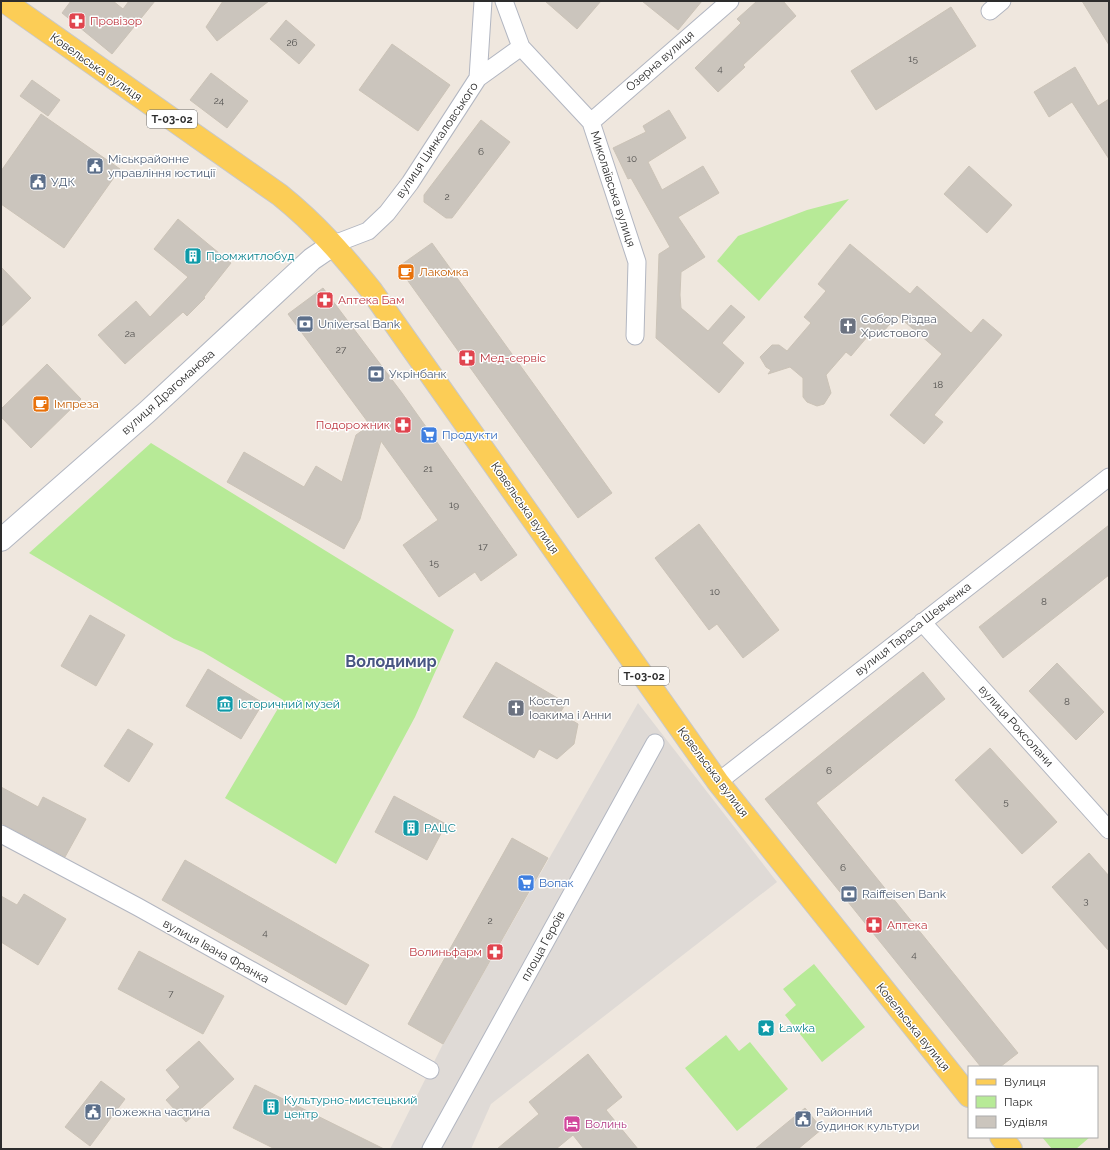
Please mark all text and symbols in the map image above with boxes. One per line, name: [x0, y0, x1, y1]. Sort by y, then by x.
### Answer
pharmacy icon: Провізор: [67, 11, 87, 31]
place label: Провізор: [90, 14, 142, 28]
street label: Озерна вулиця: [623, 28, 697, 94]
street label: Ковельська вулиця: [47, 30, 145, 104]
house number: 26: [286, 37, 298, 48]
house number: 15: [908, 53, 918, 64]
house number: 4: [717, 63, 723, 74]
street label: вулиця Цинкаловського: [393, 79, 481, 201]
house number: 24: [214, 95, 225, 106]
road number: Т-03-02: [147, 110, 197, 128]
street label: Миколаївська вулиця: [588, 129, 638, 249]
house number: 6: [478, 146, 484, 157]
place label: Міськрайонне управління юстиції: [108, 152, 216, 180]
house number: 10: [627, 153, 637, 164]
public building icon: Міськрайонне управління юстиції: [85, 156, 105, 176]
public building icon: УДК: [28, 172, 48, 192]
place label: УДК: [51, 175, 75, 189]
house number: 2: [444, 191, 450, 202]
building icon: Промжитлобуд: [183, 246, 203, 266]
place label: Промжитлобуд: [206, 249, 294, 263]
cafe icon: Лакомка: [396, 262, 416, 282]
place label: Лакомка: [419, 265, 469, 279]
pharmacy icon: Аптека Бам: [315, 290, 335, 310]
place label: Аптека Бам: [338, 293, 404, 307]
place label: Собор Різдва Христового: [861, 312, 937, 340]
bank icon: Universal Bank: [295, 314, 315, 334]
church icon: Собор Різдва Христового: [838, 316, 858, 336]
place label: Universal Bank: [318, 317, 401, 331]
house number: 2а: [125, 328, 135, 339]
house number: 27: [336, 344, 347, 355]
street label: вулиця Драгоманова: [119, 347, 217, 437]
pharmacy icon: Мед-сервіс: [457, 348, 477, 368]
place label: Мед-сервіс: [480, 351, 547, 365]
bank icon: Укрінбанк: [366, 364, 386, 384]
place label: Укрінбанк: [389, 367, 447, 381]
house number: 18: [933, 379, 943, 390]
cafe icon: Імпреза: [31, 394, 51, 414]
place label: Імпреза: [54, 397, 99, 411]
pharmacy icon: Подорожник: [393, 415, 413, 435]
place label: Подорожник: [316, 418, 390, 432]
supermarket icon: Продукти: [419, 425, 439, 445]
place label: Продукти: [442, 428, 498, 442]
street label: Ковельська вулиця: [488, 459, 562, 557]
house number: 21: [423, 463, 433, 474]
house number: 19: [449, 499, 459, 510]
house number: 17: [478, 541, 488, 552]
house number: 15: [429, 557, 439, 568]
street label: вулиця Тараса Шевченка: [852, 579, 974, 679]
house number: 10: [710, 586, 720, 597]
house number: 8: [1041, 596, 1047, 607]
district label: Володимир: [345, 652, 437, 671]
road number: Т-03-02: [619, 667, 669, 685]
street label: вулиця Роксолани: [976, 682, 1056, 770]
museum icon: Історичний музей: [215, 694, 235, 714]
place label: Костел Іоакима і Анни: [529, 694, 611, 722]
house number: 8: [1064, 696, 1070, 707]
place label: Історичний музей: [238, 697, 340, 711]
church icon: Костел Іоакима і Анни: [506, 698, 526, 718]
street label: Ковельська вулиця: [675, 724, 751, 820]
house number: 6: [826, 765, 832, 776]
house number: 5: [1003, 796, 1009, 807]
building icon: РАЦС: [401, 818, 421, 838]
place label: РАЦС: [424, 821, 456, 835]
house number: 6: [840, 862, 846, 873]
supermarket icon: Вопак: [516, 873, 536, 893]
place label: Вопак: [539, 876, 574, 890]
bank icon: Raiffeisen Bank: [839, 884, 859, 904]
place label: Raiffeisen Bank: [862, 887, 947, 901]
house number: 3: [1083, 895, 1089, 906]
street label: площа Героїв: [518, 909, 568, 983]
house number: 2: [487, 915, 493, 926]
pharmacy icon: Аптека: [864, 915, 884, 935]
street label: вулиця Івана Франка: [161, 916, 271, 986]
place label: Аптека: [887, 918, 927, 932]
house number: 4: [262, 927, 268, 938]
pharmacy icon: Волиньфарм: [485, 942, 505, 962]
place label: Волиньфарм: [409, 945, 482, 959]
house number: 4: [911, 949, 917, 960]
street label: Ковельська вулиця: [873, 980, 953, 1074]
house number: 7: [168, 988, 174, 999]
place icon: Ławka: [756, 1018, 776, 1038]
place label: Ławka: [779, 1021, 815, 1035]
legend: [968, 1066, 1098, 1138]
text: Вулиця: [1004, 1075, 1046, 1089]
place label: Культурно-мистецький центр: [284, 1093, 417, 1121]
text: Парк: [1004, 1095, 1033, 1109]
building icon: Культурно-мистецький центр: [261, 1097, 281, 1117]
public building icon: Пожежна частина: [83, 1102, 103, 1122]
place label: Пожежна частина: [106, 1105, 210, 1119]
place label: Районний будинок культури: [816, 1105, 919, 1133]
public building icon: Районний будинок культури: [793, 1109, 813, 1129]
hotel icon: Волинь: [562, 1114, 582, 1134]
text: Будівля: [1004, 1115, 1047, 1129]
place label: Волинь: [585, 1117, 627, 1131]

